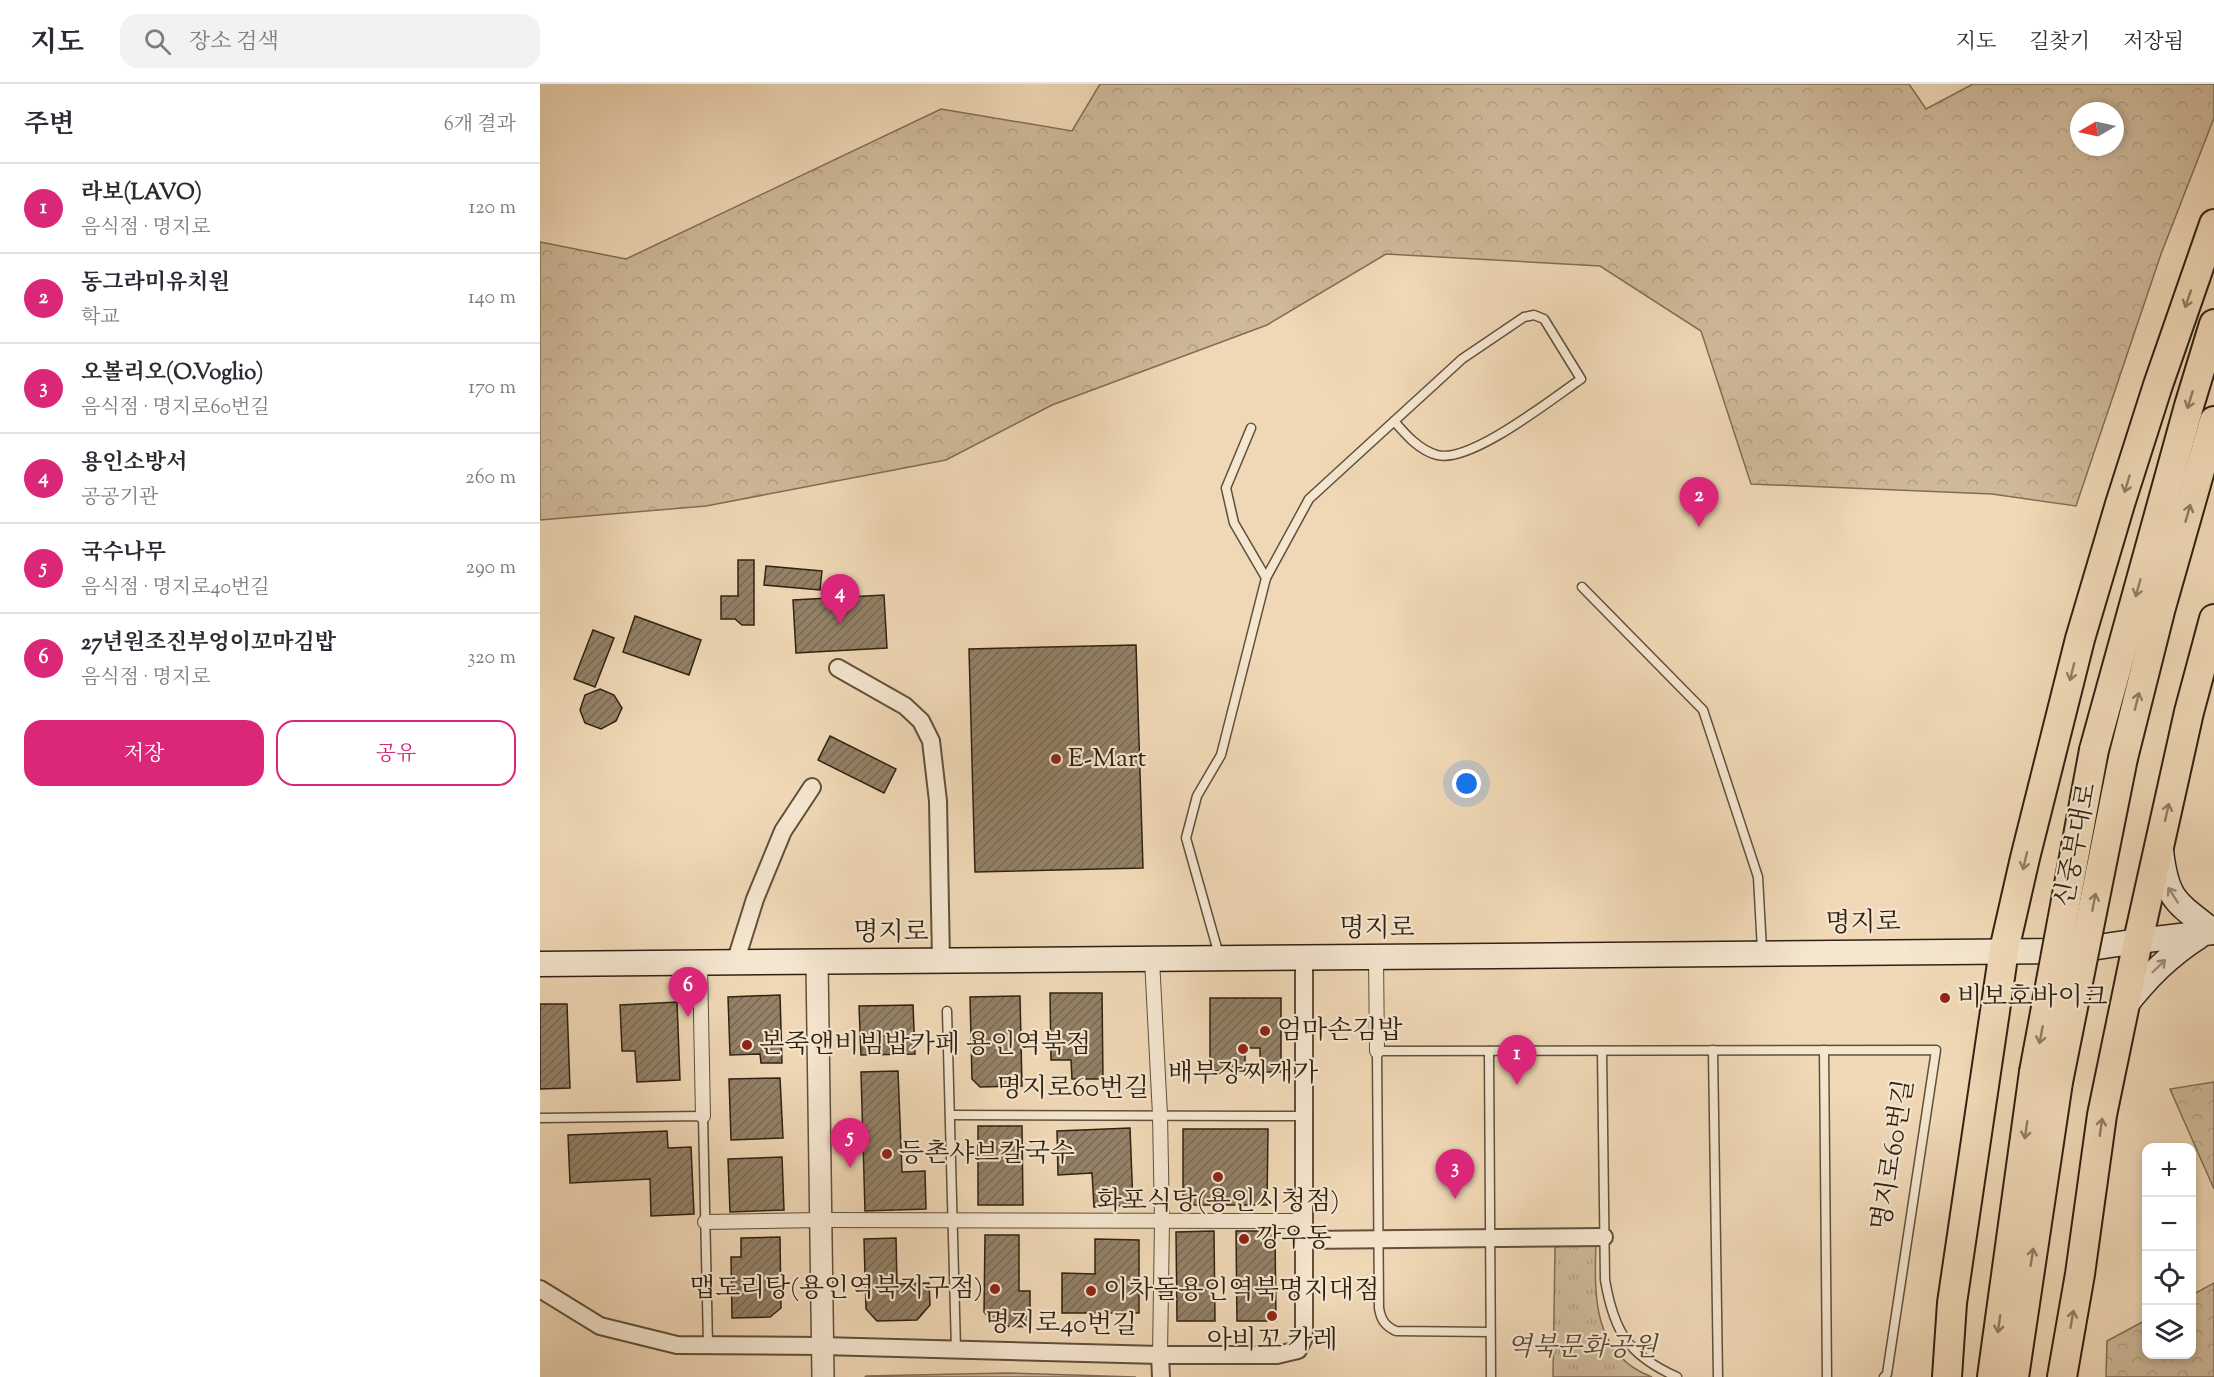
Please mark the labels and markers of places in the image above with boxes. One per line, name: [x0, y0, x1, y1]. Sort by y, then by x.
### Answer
pin: 2: [1680, 478, 1718, 527]
pin: 4: [820, 574, 860, 624]
place label: E-Mart: [1068, 741, 1146, 778]
marker: E-Mart: [1049, 752, 1063, 766]
pin: 6: [668, 968, 708, 1017]
place label: 비보호바이크: [1957, 980, 2108, 1017]
marker: 비보호바이크: [1938, 991, 1952, 1005]
place label: 엄마손김밥: [1277, 1013, 1403, 1050]
marker: 엄마손김밥: [1258, 1024, 1272, 1038]
place label: 본죽앤비빔밥카페 용인역북점: [759, 1027, 1091, 1064]
pin: 1: [1498, 1036, 1536, 1085]
marker: 본죽앤비빔밥카페 용인역북점: [740, 1038, 754, 1052]
marker: 배부장찌개가: [1236, 1042, 1250, 1056]
place label: 배부장찌개가: [1168, 1056, 1318, 1093]
pin: 5: [830, 1118, 870, 1168]
place label: 등촌샤브칼국수: [899, 1136, 1075, 1173]
marker: 등촌샤브칼국수: [880, 1147, 894, 1161]
pin: 3: [1436, 1150, 1474, 1199]
marker: 화포식당(용인시청점): [1211, 1170, 1225, 1184]
place label: 화포식당(용인시청점): [1097, 1184, 1340, 1221]
place label: 깡우동: [1256, 1221, 1331, 1258]
marker: 깡우동: [1237, 1232, 1251, 1246]
place label: 맵도리탕(용인역북지구점): [690, 1271, 983, 1308]
place label: 이차돌용인역북명지대점: [1103, 1273, 1379, 1310]
marker: 맵도리탕(용인역북지구점): [988, 1282, 1002, 1296]
marker: 이차돌용인역북명지대점: [1084, 1284, 1098, 1298]
marker: 아비꼬 카레: [1265, 1309, 1279, 1323]
place label: 아비꼬 카레: [1206, 1323, 1338, 1360]

